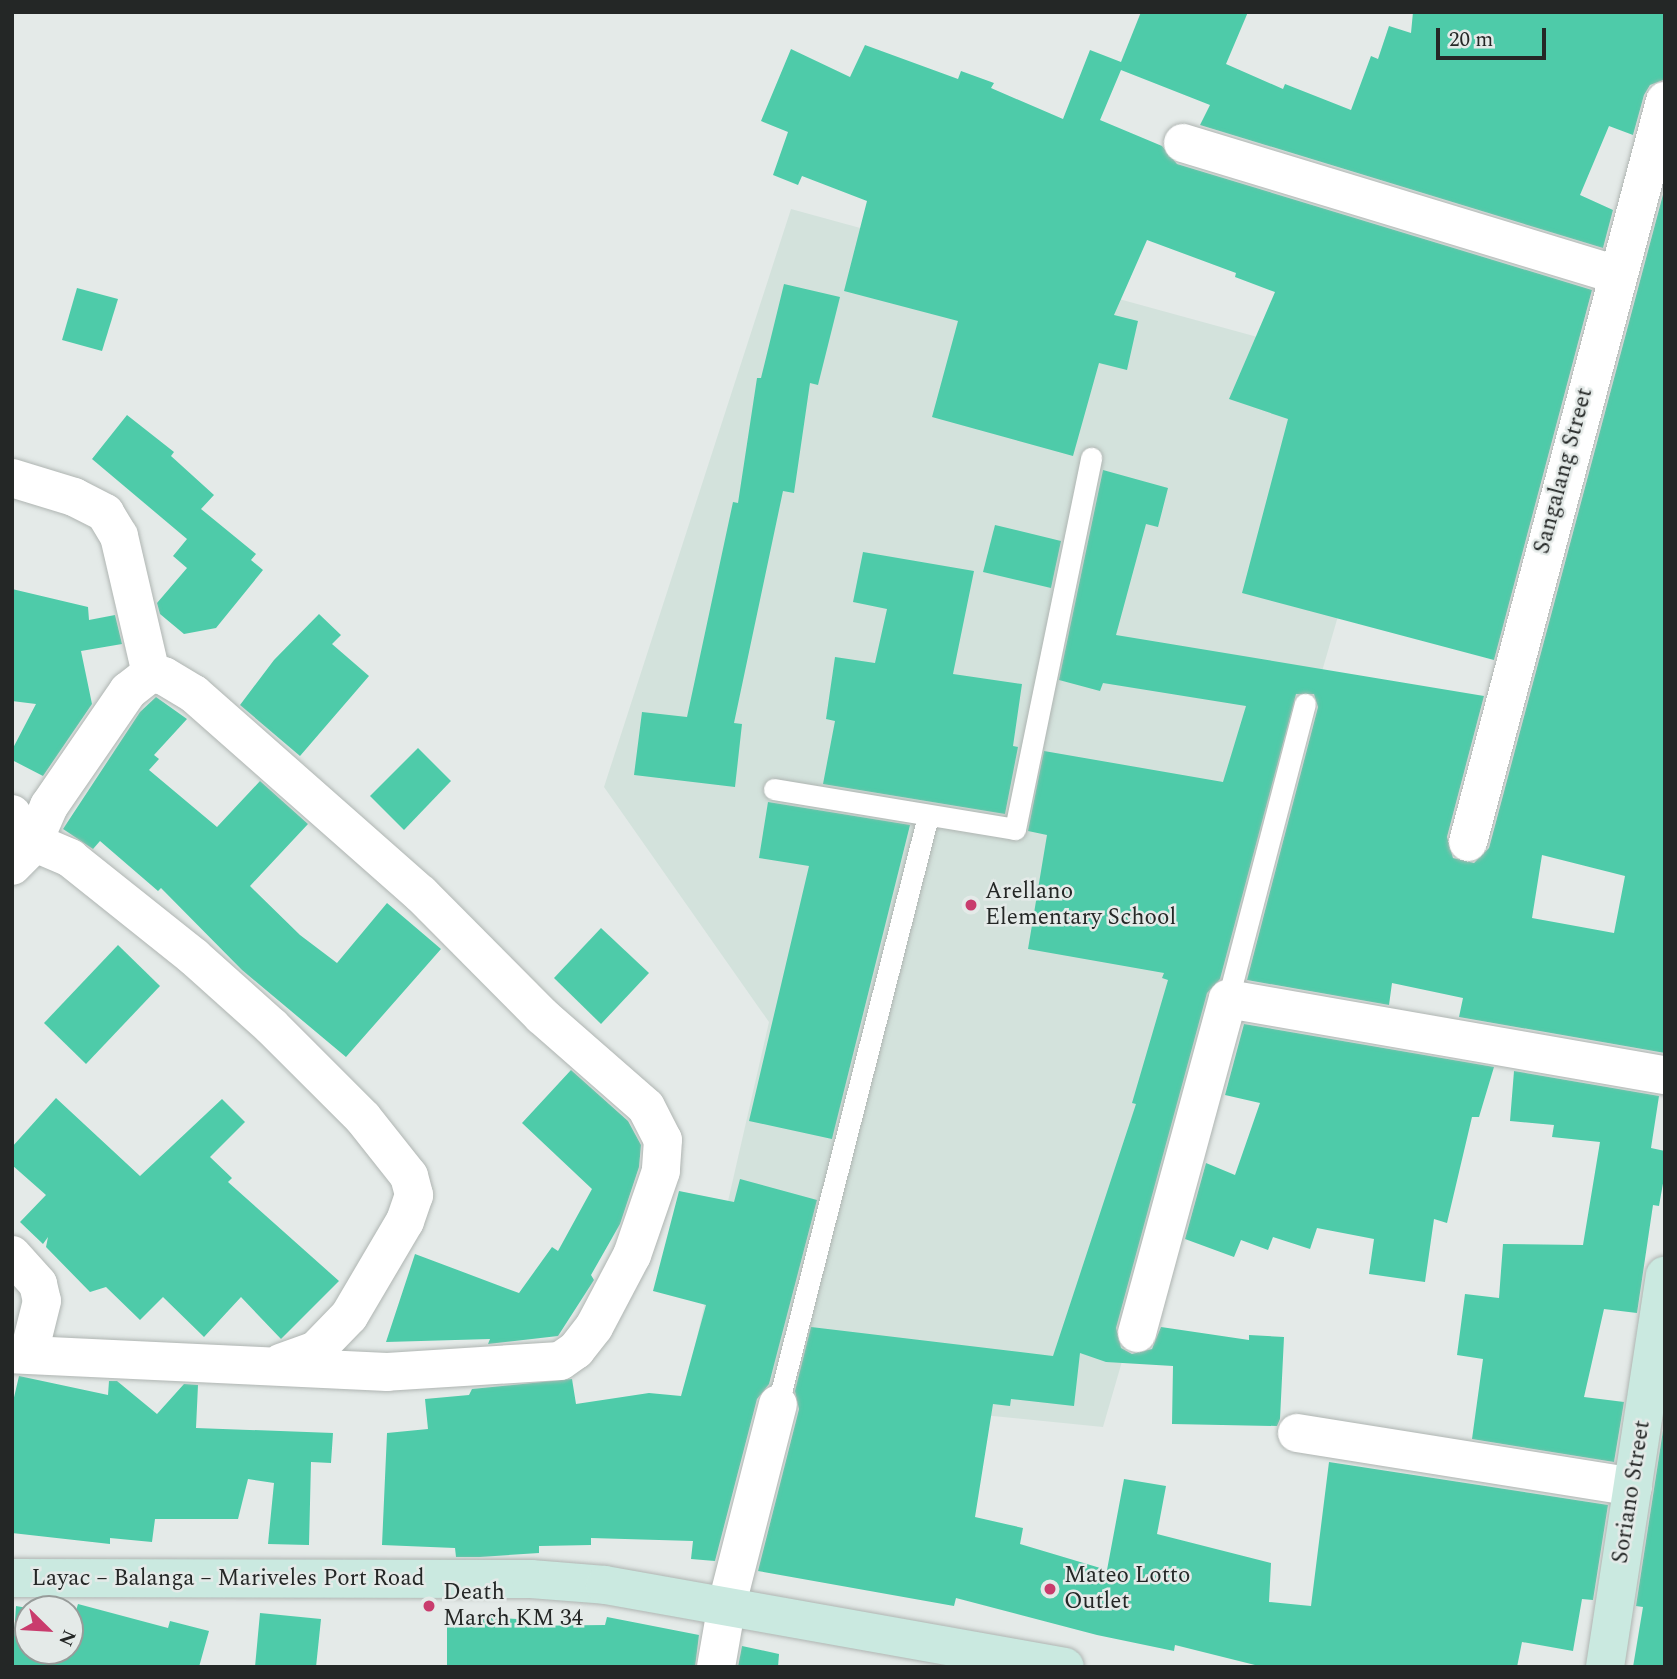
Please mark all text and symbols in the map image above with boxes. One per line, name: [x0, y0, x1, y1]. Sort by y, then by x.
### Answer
scale bar: [1439, 14, 1549, 58]
text: 20 m: [1449, 24, 1493, 56]
street label: Sangalang Street: [1529, 385, 1599, 557]
place label: Arellano Elementary School: [985, 878, 1176, 932]
marker: Arellano Elementary School: [963, 897, 979, 913]
street label: Soriano Street: [1607, 1418, 1657, 1566]
place label: Mateo Lotto Outlet: [1064, 1562, 1190, 1616]
street label: Layac – Balanga – Mariveles Port Road: [32, 1565, 424, 1593]
place label: Death March KM 34: [443, 1579, 583, 1633]
marker: Mateo Lotto Outlet: [1042, 1581, 1058, 1597]
north arrow: [14, 1595, 84, 1665]
marker: Death March KM 34: [421, 1598, 437, 1614]
text: N: [50, 1625, 83, 1651]

